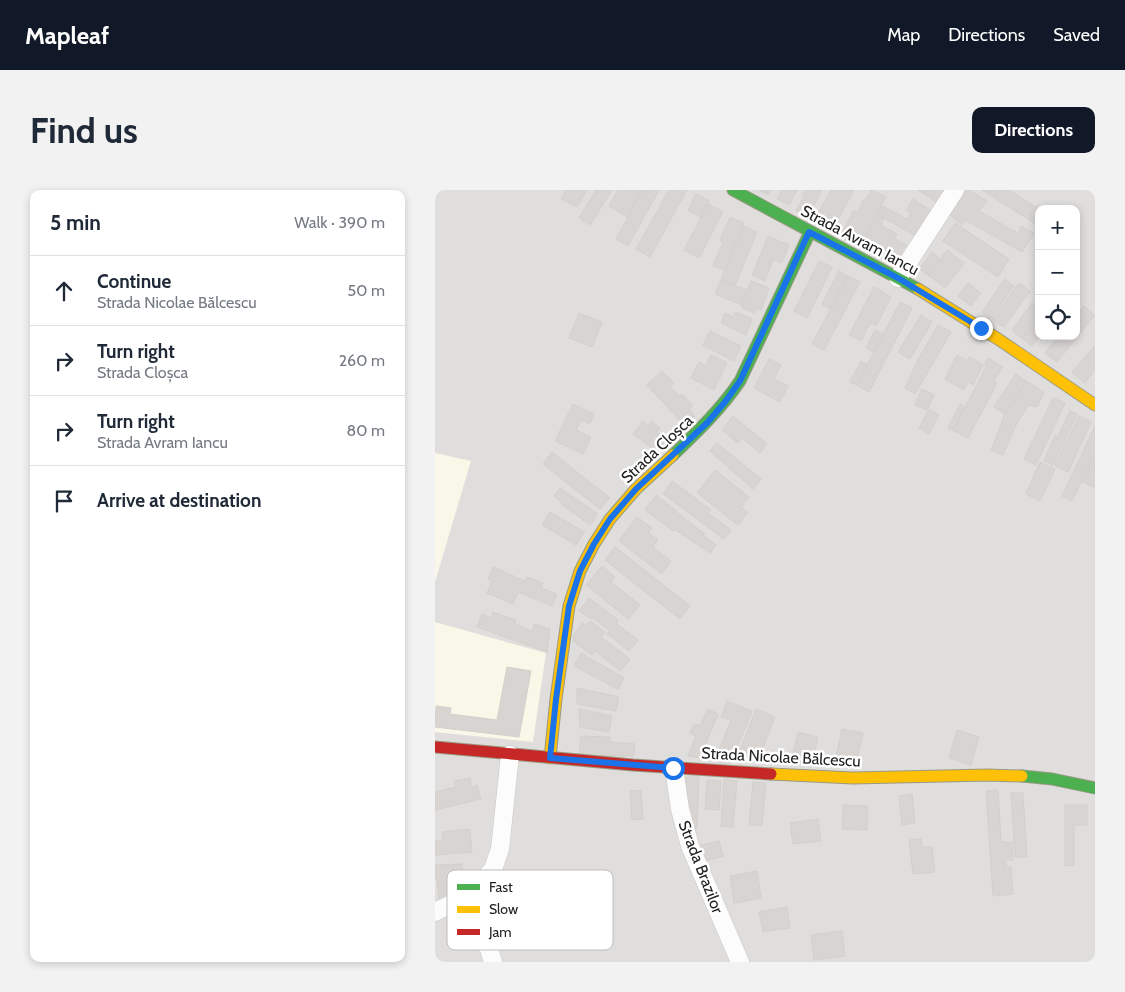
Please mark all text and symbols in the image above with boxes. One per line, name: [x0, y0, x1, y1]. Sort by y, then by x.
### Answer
text: Mapleaf: [25, 21, 109, 50]
text: Map: [887, 24, 920, 46]
text: Directions: [948, 24, 1025, 46]
text: Saved: [1053, 24, 1100, 46]
button: Directions: [972, 107, 1095, 153]
text: Find us: [30, 109, 138, 152]
street label: Strada Avram Iancu: [798, 201, 922, 279]
map controls: [1035, 205, 1080, 340]
button: +: [1035, 205, 1080, 250]
text: 5 min: [50, 210, 101, 235]
text: Walk · 390 m: [294, 213, 385, 232]
button: −: [1035, 250, 1080, 295]
text: Continue: [97, 270, 171, 293]
icon: ahead: [50, 277, 78, 305]
text: 50 m: [348, 281, 385, 300]
text: Strada Nicolae Bălcescu: [97, 293, 257, 312]
button: locate: [1035, 295, 1080, 340]
route end: [970, 317, 993, 340]
text: Turn right: [97, 340, 175, 363]
icon: right: [50, 347, 78, 375]
text: 260 m: [339, 351, 385, 370]
text: Strada Cloșca: [97, 363, 188, 382]
text: Turn right: [97, 410, 175, 433]
street label: Strada Cloșca: [617, 411, 698, 488]
icon: right: [50, 417, 78, 445]
text: 80 m: [347, 421, 385, 440]
text: Strada Avram Iancu: [97, 433, 228, 452]
icon: arrive: [50, 487, 78, 515]
text: Arrive at destination: [97, 489, 261, 512]
street label: Strada Nicolae Bălcescu: [701, 743, 861, 771]
route start: [662, 757, 685, 780]
street label: Strada Brazilor: [675, 818, 728, 917]
legend: [447, 870, 613, 950]
text: Fast: [489, 878, 513, 896]
text: Slow: [489, 900, 518, 918]
text: Jam: [488, 923, 511, 941]

